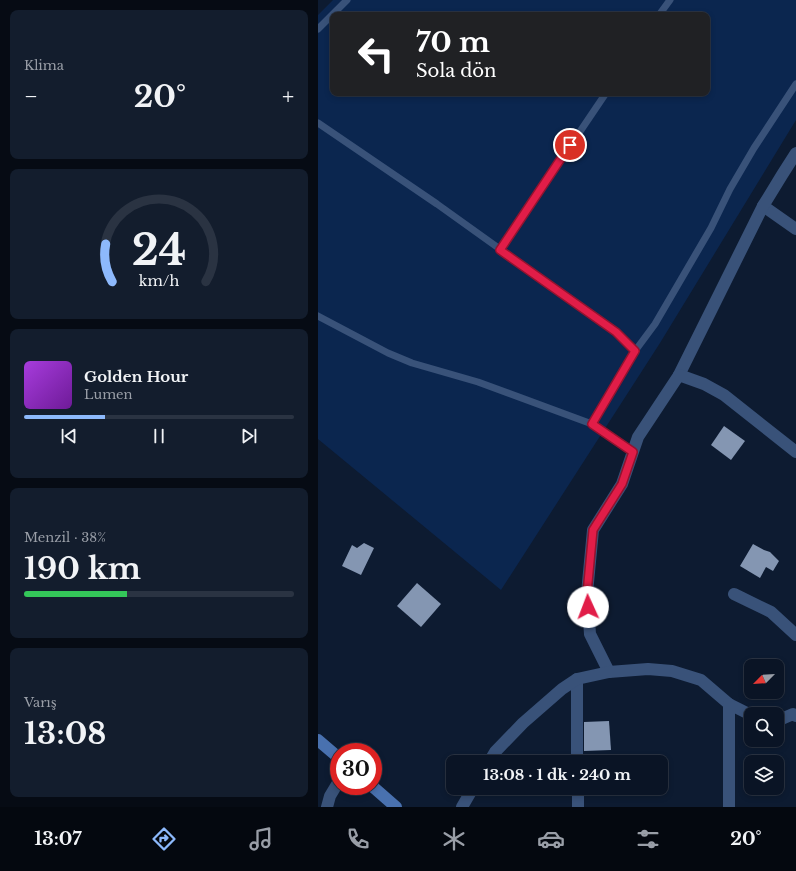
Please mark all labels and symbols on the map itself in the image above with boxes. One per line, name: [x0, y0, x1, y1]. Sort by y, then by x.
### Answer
pin: [553, 128, 587, 162]
position arrow: [567, 586, 609, 628]
north arrow: [744, 659, 784, 699]
speed limit sign: 30: [330, 743, 382, 795]

